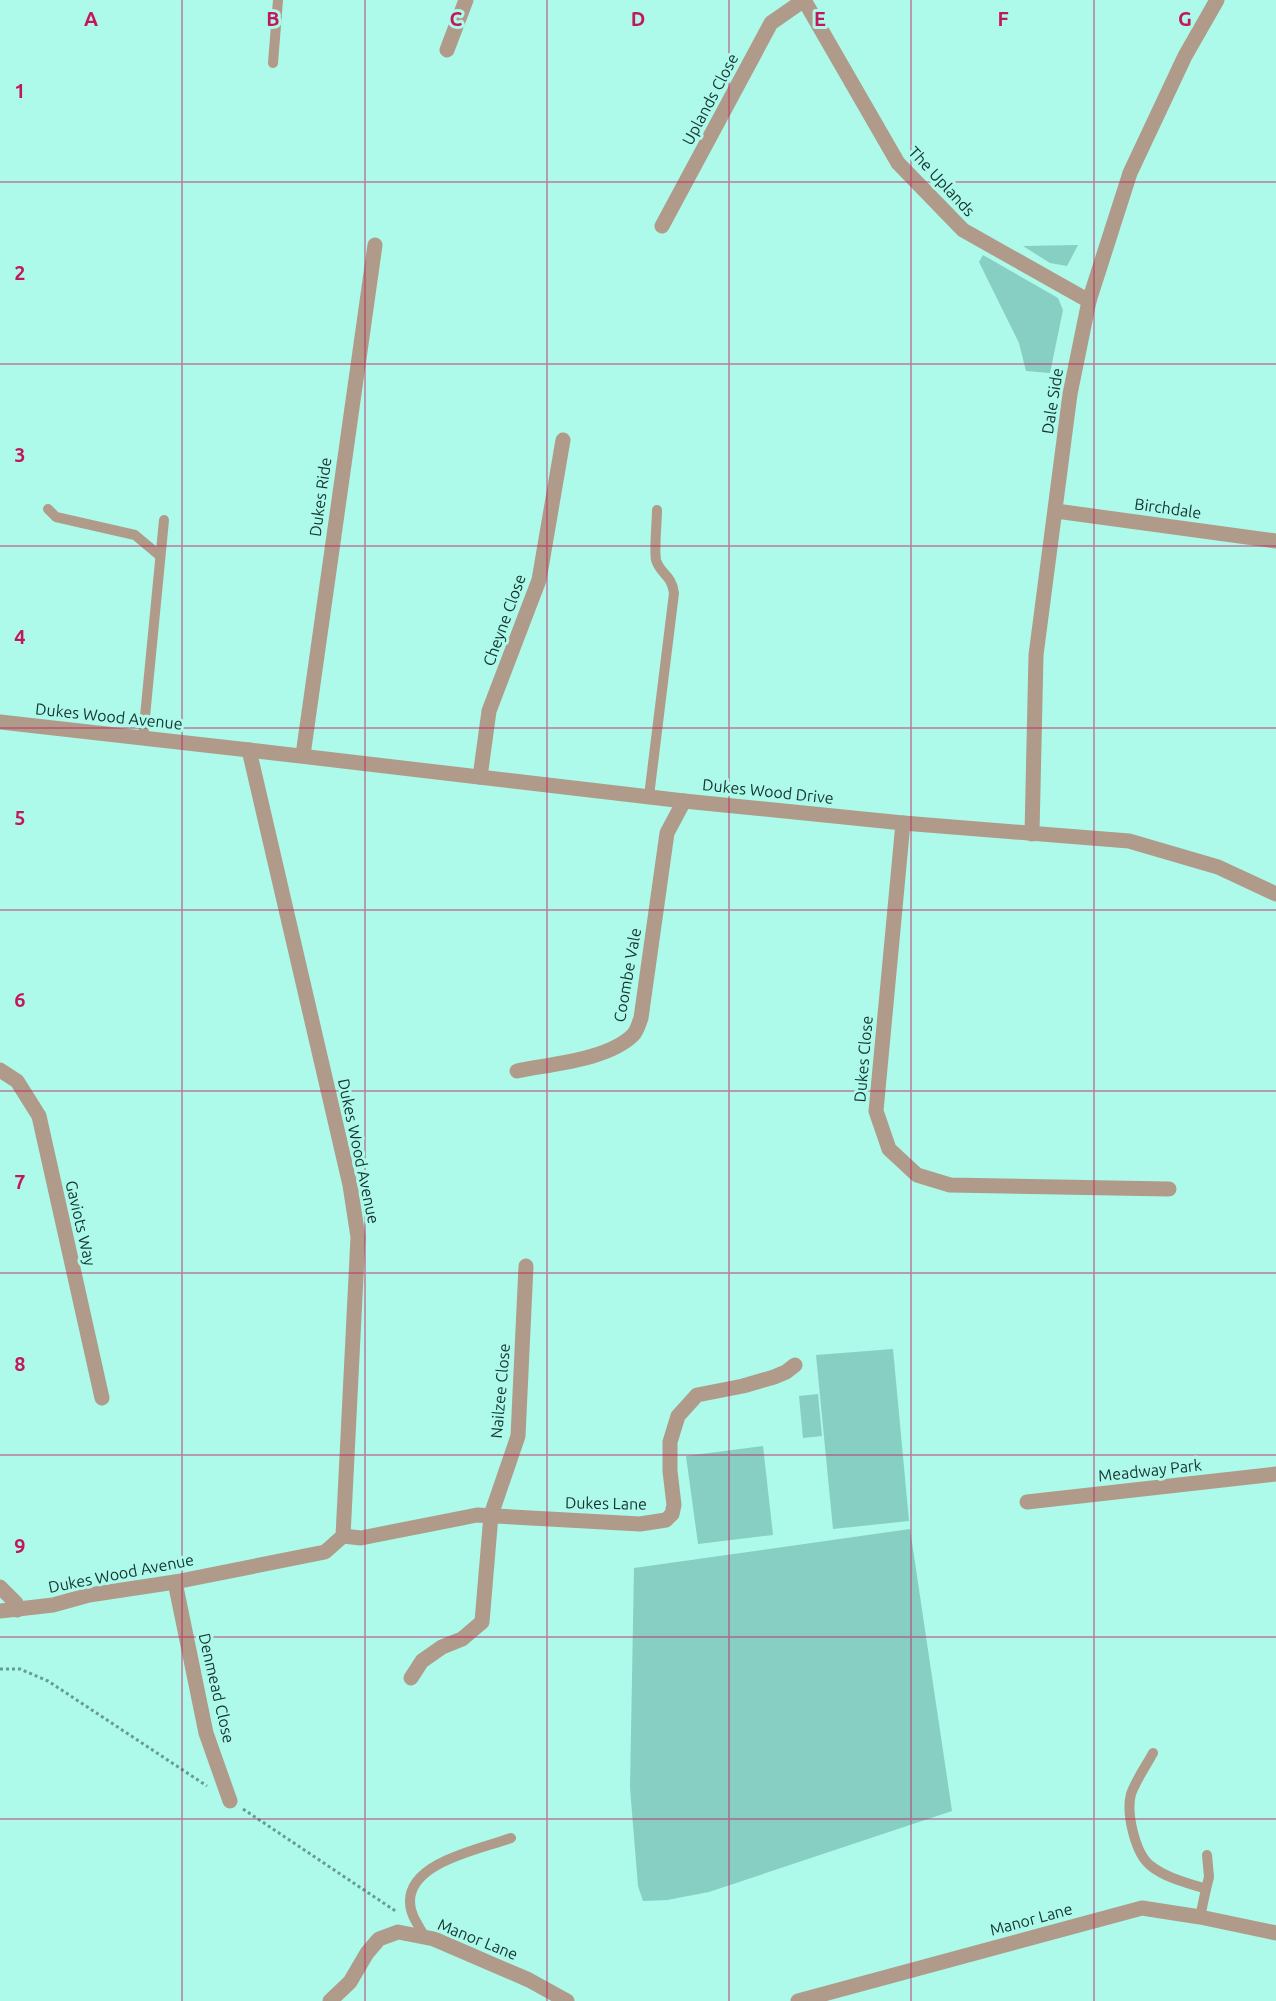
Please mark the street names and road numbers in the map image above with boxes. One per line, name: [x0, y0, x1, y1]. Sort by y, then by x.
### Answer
street label: Uplands Close: [678, 50, 742, 148]
street label: The Uplands: [905, 142, 979, 220]
street label: Dale Side: [1038, 367, 1066, 435]
street label: Dukes Ride: [306, 456, 334, 538]
street label: Birchdale: [1133, 494, 1203, 522]
street label: Cheyne Close: [479, 572, 529, 668]
street label: Dukes Wood Avenue: [35, 699, 183, 733]
street label: Dukes Wood Drive: [702, 775, 834, 807]
street label: Coombe Vale: [610, 927, 644, 1023]
street label: Dukes Close: [850, 1015, 876, 1103]
street label: Dukes Wood Avenue: [335, 1077, 383, 1225]
street label: Gaviots Way: [62, 1179, 100, 1268]
street label: Nailzee Close: [487, 1343, 513, 1439]
street label: Meadway Park: [1097, 1456, 1203, 1484]
street label: Dukes Lane: [565, 1493, 647, 1513]
street label: Dukes Wood Avenue: [47, 1550, 195, 1596]
street label: Denmead Close: [196, 1631, 238, 1745]
street label: Manor Lane: [988, 1899, 1074, 1939]
street label: Manor Lane: [435, 1915, 521, 1963]

